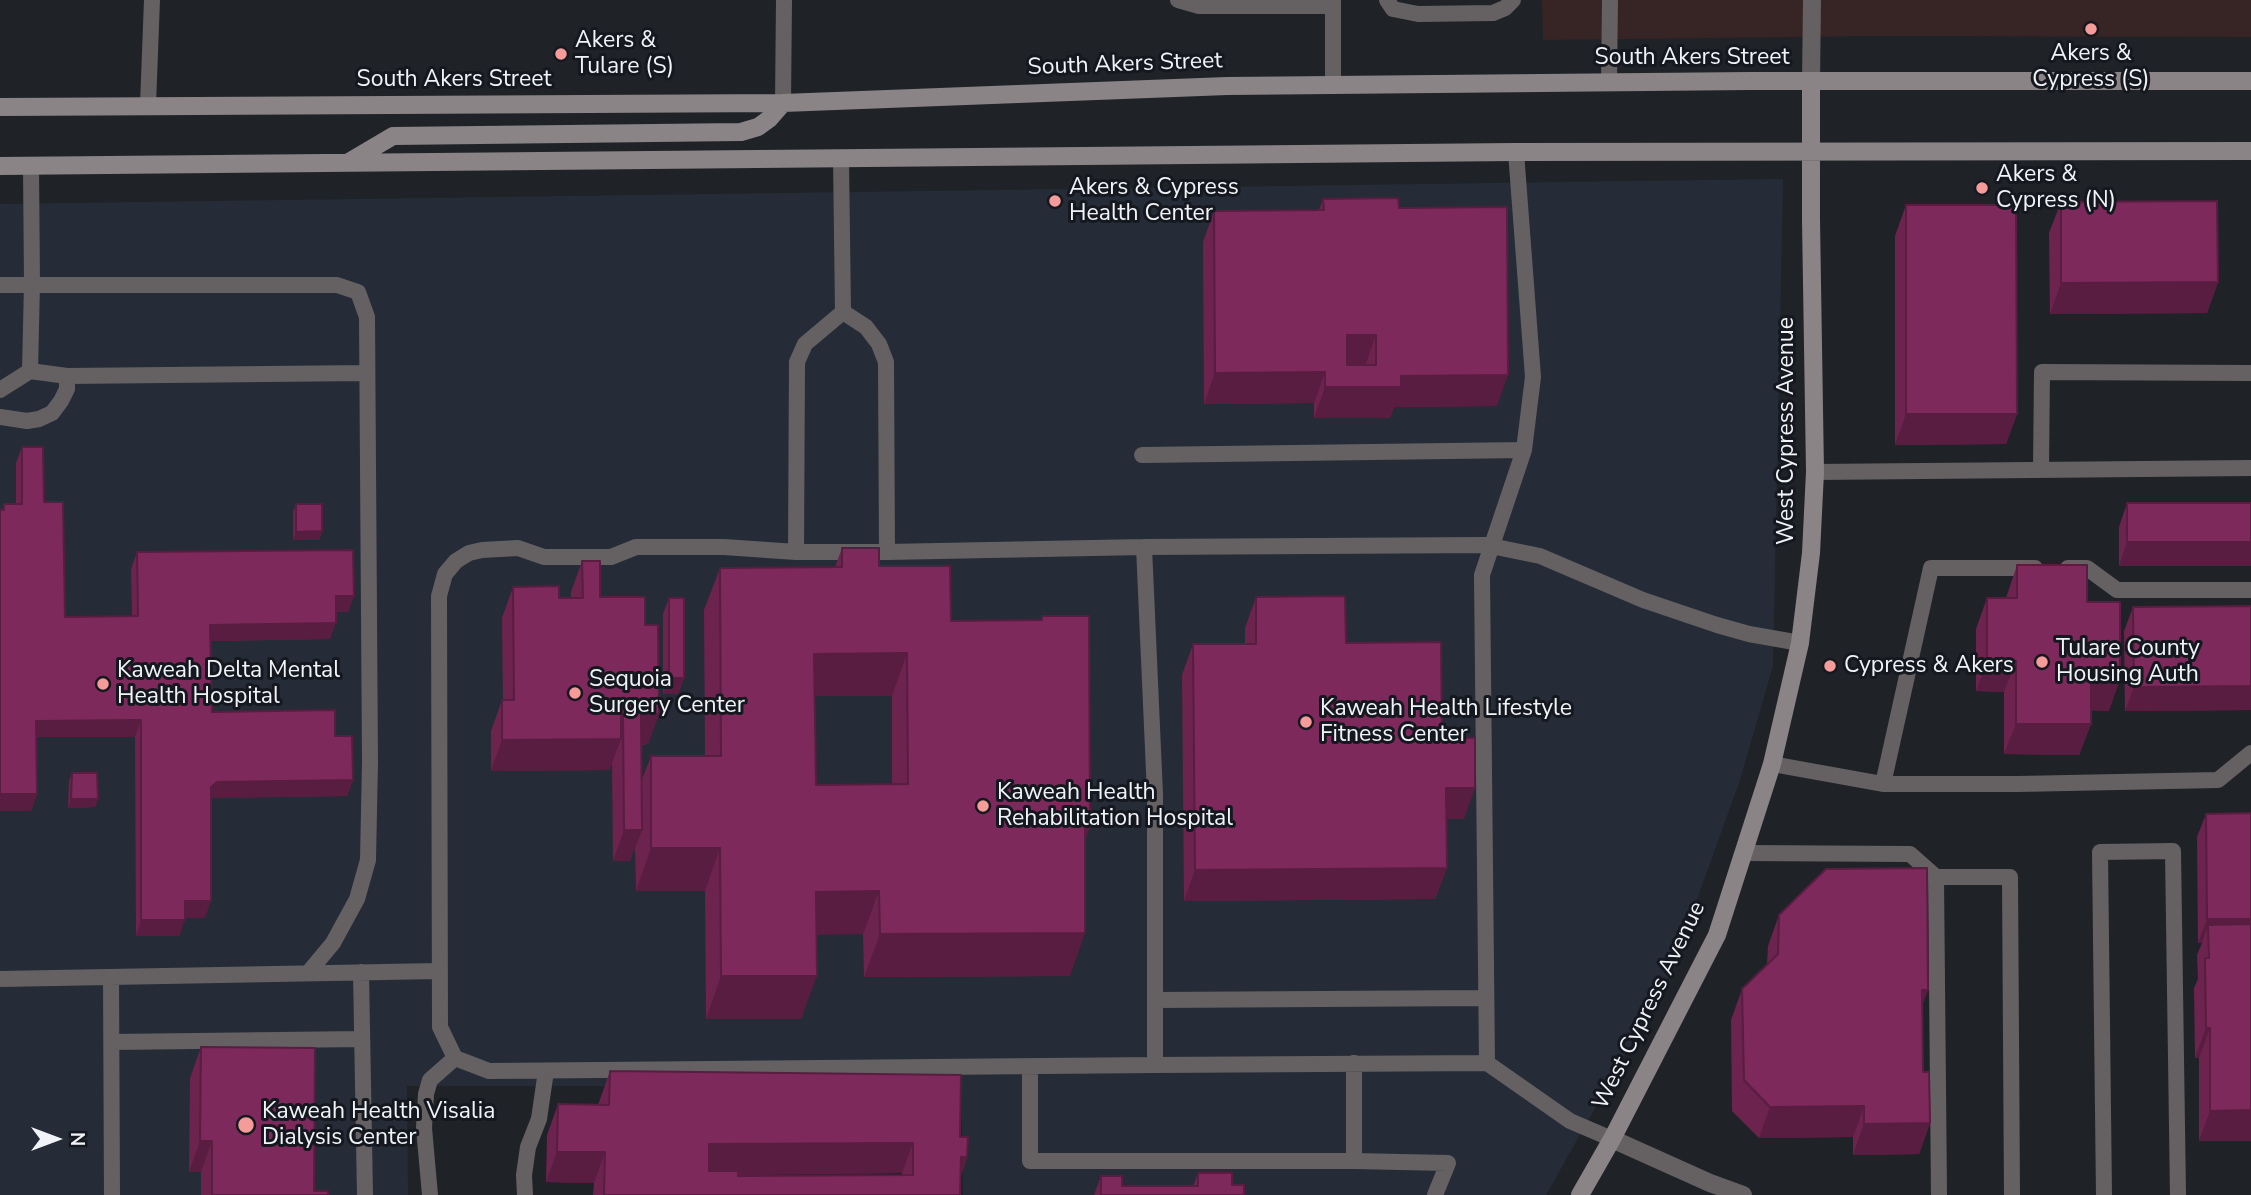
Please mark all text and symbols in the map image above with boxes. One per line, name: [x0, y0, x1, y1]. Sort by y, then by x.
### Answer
marker: Akers & Cypress (S): [2083, 21, 2099, 37]
place label: Akers & Tulare (S): [575, 27, 674, 81]
place label: Akers & Cypress (S): [2032, 40, 2150, 94]
street label: South Akers Street: [1595, 44, 1789, 72]
marker: Akers & Tulare (S): [553, 46, 569, 62]
street label: South Akers Street: [1027, 48, 1223, 82]
street label: South Akers Street: [357, 66, 551, 94]
place label: Akers & Cypress (N): [1996, 161, 2116, 215]
place label: Akers & Cypress Health Center: [1069, 174, 1239, 228]
marker: Akers & Cypress (N): [1974, 180, 1990, 196]
marker: Akers & Cypress Health Center: [1047, 193, 1063, 209]
street label: West Cypress Avenue: [1773, 317, 1801, 545]
place label: Tulare County Housing Auth: [2056, 635, 2200, 689]
place label: Cypress & Akers: [1844, 652, 2014, 680]
marker: Tulare County Housing Auth: [2034, 654, 2050, 670]
place label: Kaweah Delta Mental Health Hospital: [117, 657, 340, 711]
marker: Cypress & Akers: [1822, 658, 1838, 674]
place label: Sequoia Surgery Center: [589, 666, 745, 720]
marker: Kaweah Delta Mental Health Hospital: [95, 676, 111, 692]
marker: Sequoia Surgery Center: [567, 685, 583, 701]
place label: Kaweah Health Lifestyle Fitness Center: [1320, 695, 1572, 749]
marker: Kaweah Health Lifestyle Fitness Center: [1298, 714, 1314, 730]
place label: Kaweah Health Rehabilitation Hospital: [997, 779, 1233, 833]
marker: Kaweah Health Rehabilitation Hospital: [975, 798, 991, 814]
street label: West Cypress Avenue: [1588, 898, 1712, 1114]
place label: Kaweah Health Visalia Dialysis Center: [262, 1098, 495, 1152]
north arrow: [21, 1104, 91, 1174]
marker: Kaweah Health Visalia Dialysis Center: [236, 1115, 256, 1135]
text: N: [64, 1132, 90, 1146]

